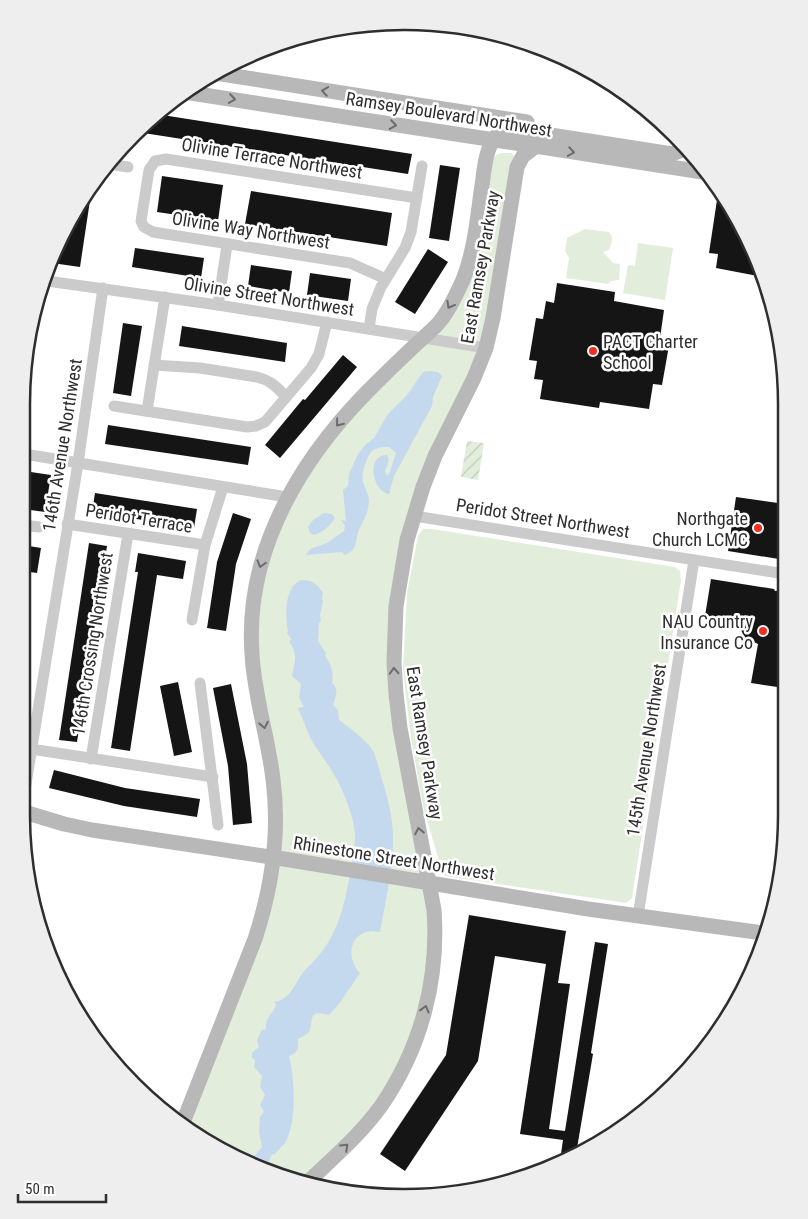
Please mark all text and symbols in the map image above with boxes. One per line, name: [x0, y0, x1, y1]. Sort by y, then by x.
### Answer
one-way arrow: [321, 86, 329, 96]
street label: Ramsey Boulevard Northwest: [344, 87, 554, 141]
one-way arrow: [228, 94, 237, 104]
one-way arrow: [389, 119, 397, 130]
street label: Olivine Terrace Northwest: [180, 133, 364, 183]
one-way arrow: [567, 146, 575, 157]
street label: East Ramsey Parkway: [456, 188, 504, 345]
street label: Olivine Way Northwest: [171, 207, 331, 253]
street label: Olivine Street Northwest: [182, 272, 356, 320]
one-way arrow: [446, 300, 456, 309]
place label: PACT Charter School: [603, 331, 698, 373]
marker: PACT Charter School: [587, 345, 599, 357]
street label: 146th Avenue Northwest: [38, 357, 86, 533]
one-way arrow: [336, 417, 344, 426]
street label: Peridot Street Northwest: [455, 494, 631, 542]
street label: Peridot Terrace: [84, 499, 194, 537]
place label: Northgate Church LCMC: [652, 508, 748, 550]
marker: Northgate Church LCMC: [752, 522, 764, 534]
street label: 146th Crossing Northwest: [67, 551, 117, 737]
one-way arrow: [257, 560, 267, 568]
place label: NAU Country Insurance Co: [660, 611, 754, 653]
marker: NAU Country Insurance Co: [757, 625, 769, 637]
street label: 145th Avenue Northwest: [622, 662, 670, 838]
street label: East Ramsey Parkway: [403, 665, 448, 822]
one-way arrow: [389, 667, 400, 675]
one-way arrow: [259, 720, 269, 729]
one-way arrow: [415, 827, 425, 836]
street label: Rhinestone Street Northwest: [292, 832, 496, 884]
one-way arrow: [419, 1004, 430, 1013]
one-way arrow: [339, 1144, 348, 1153]
scale bar: [18, 1172, 105, 1204]
text: 50 m: [25, 1180, 55, 1198]

